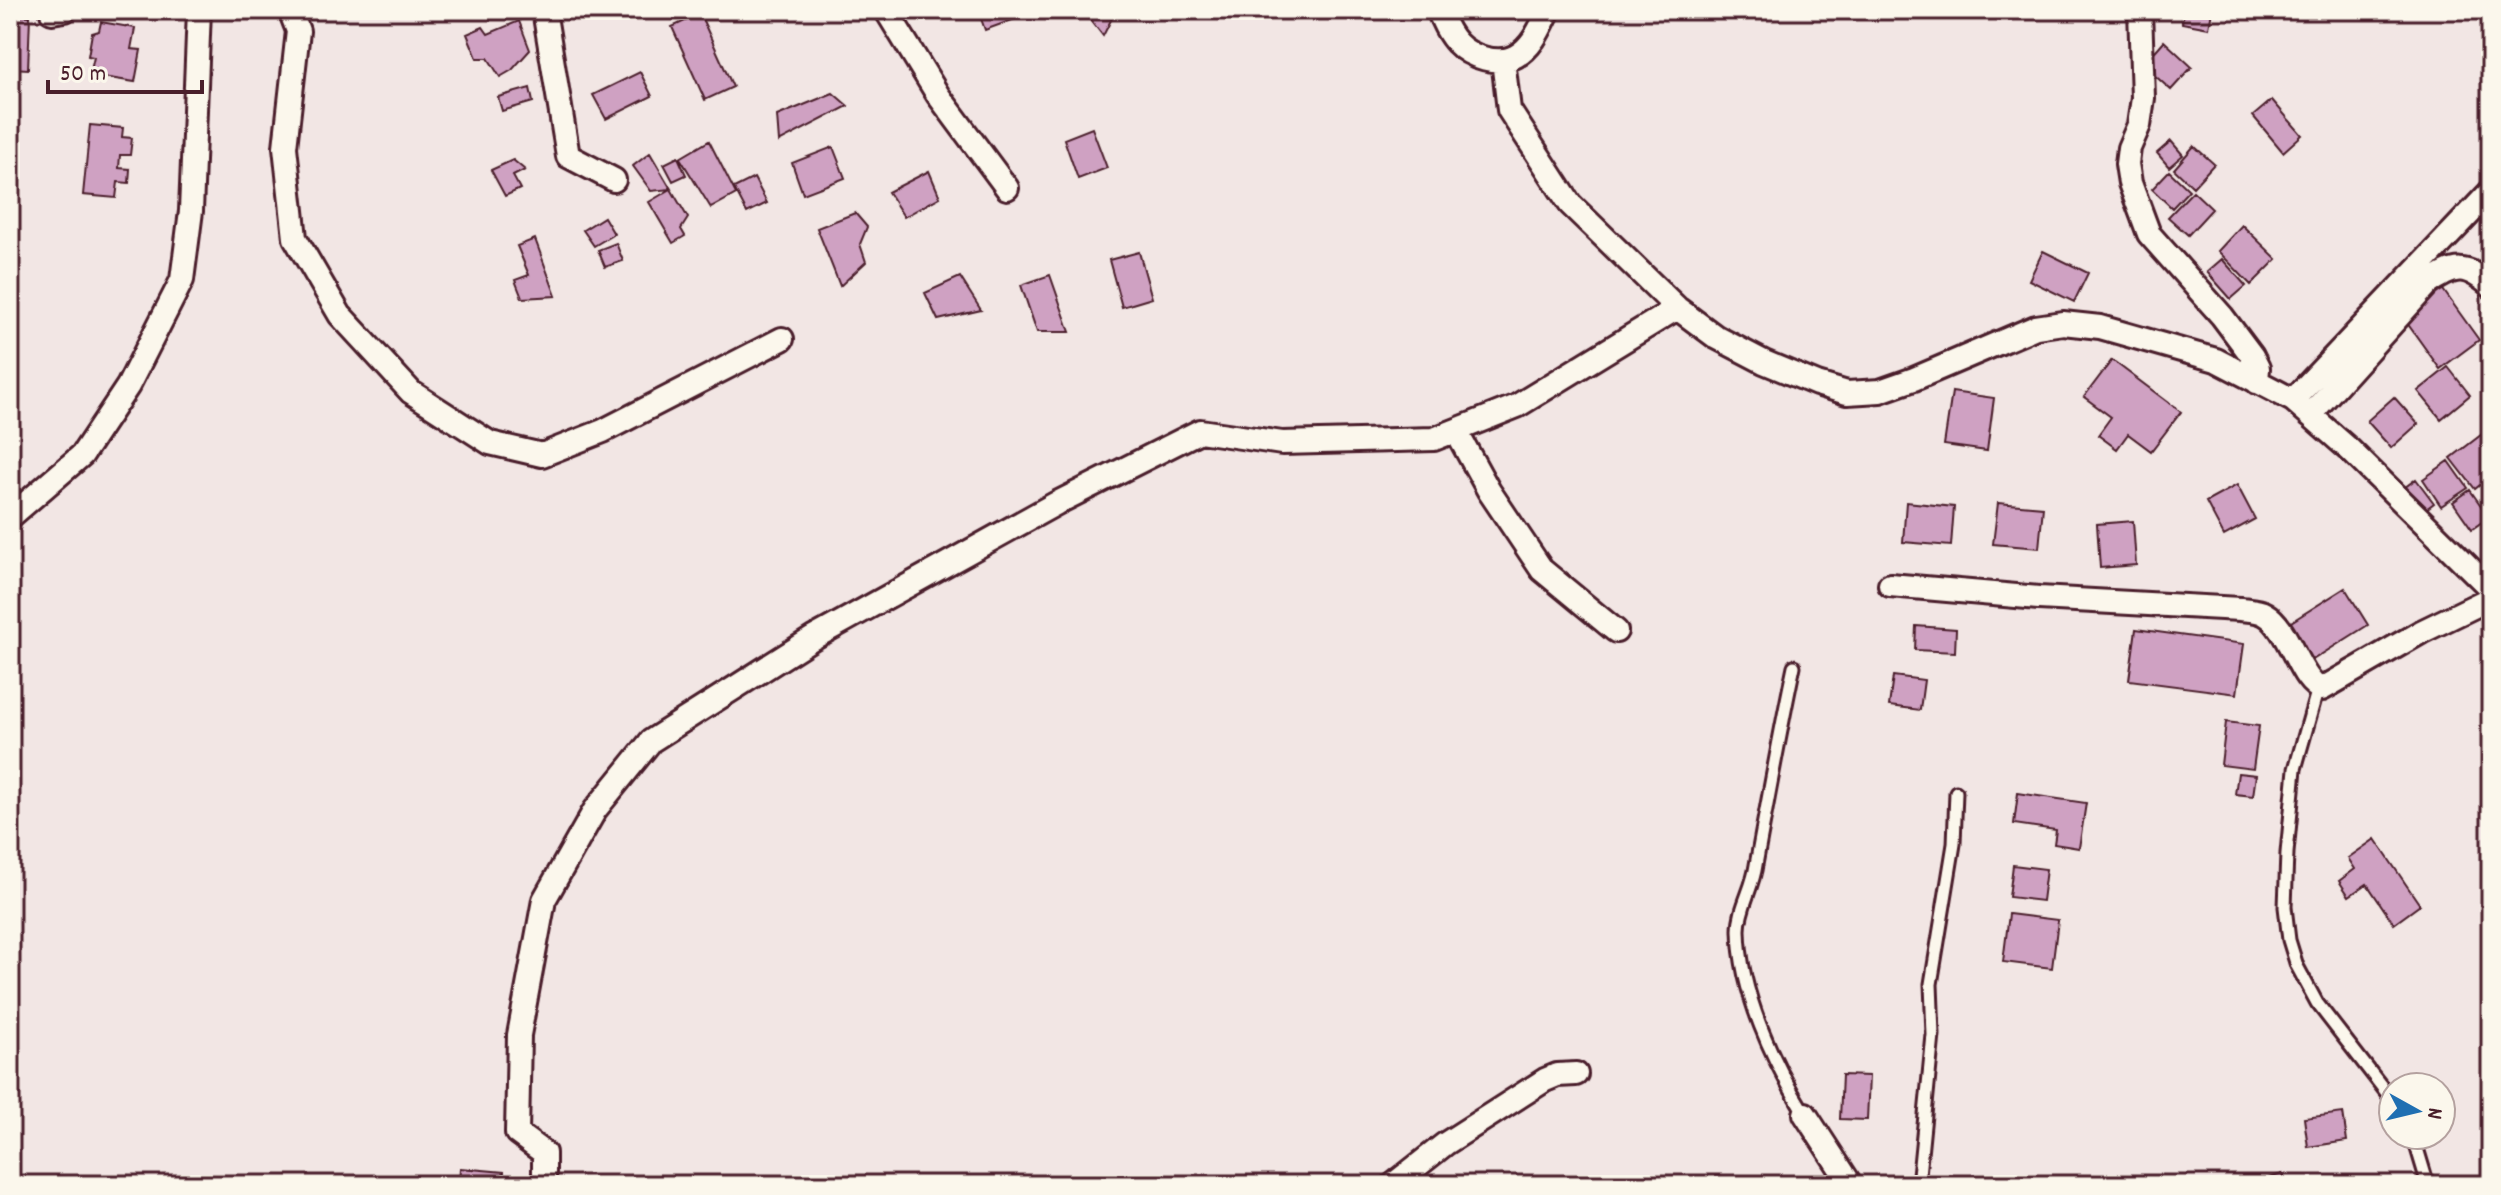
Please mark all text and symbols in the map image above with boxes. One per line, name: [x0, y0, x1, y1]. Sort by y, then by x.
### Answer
scale bar: [48, 44, 202, 94]
text: 50 m: [60, 58, 106, 92]
north arrow: [2377, 1071, 2457, 1151]
text: N: [2417, 1106, 2449, 1121]

